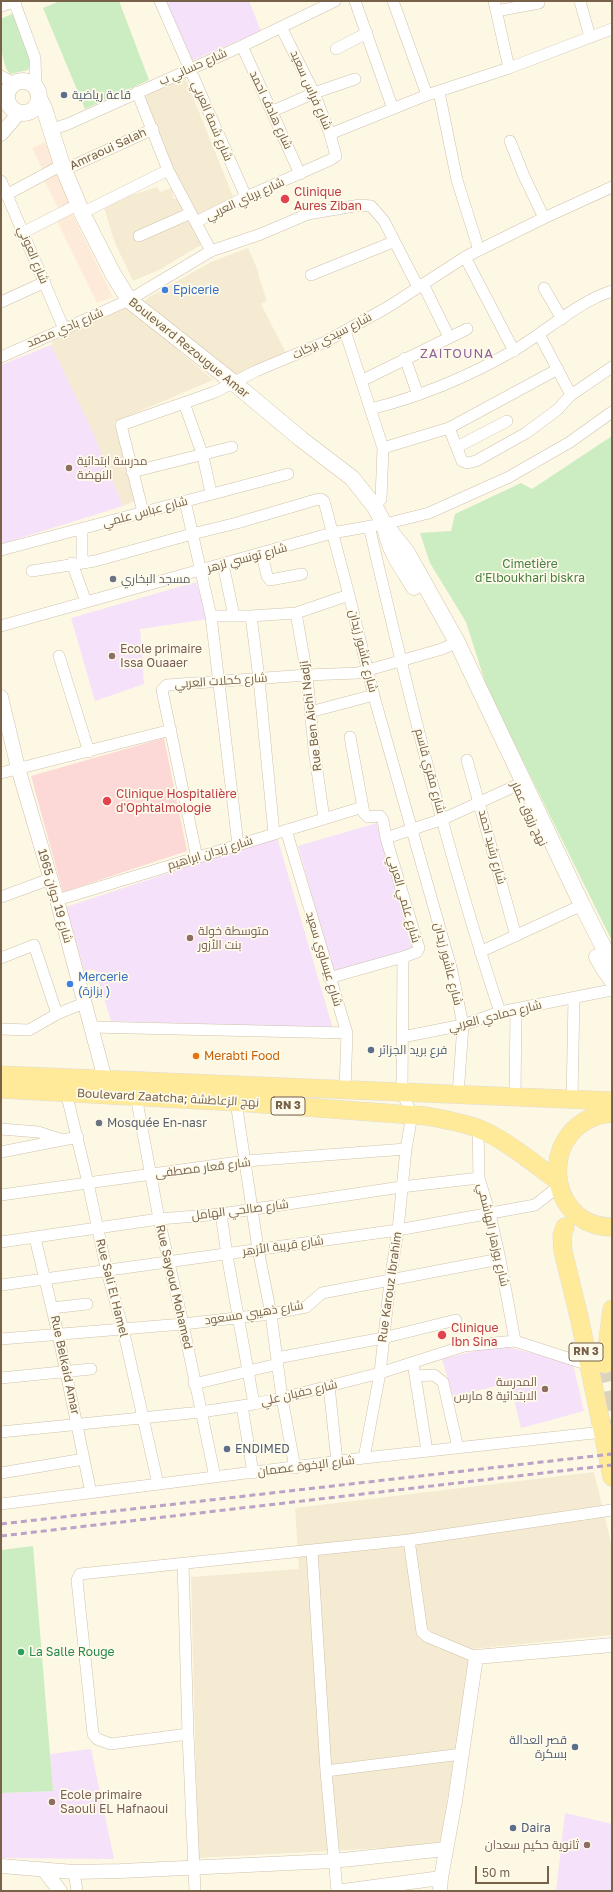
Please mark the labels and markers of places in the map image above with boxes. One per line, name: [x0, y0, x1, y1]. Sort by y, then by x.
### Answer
place label: قاعة رياضية: [72, 88, 131, 102]
marker: قاعة رياضية: [59, 90, 69, 100]
place label: Clinique Aures Ziban: [294, 185, 362, 213]
marker: Clinique Aures Ziban: [279, 193, 291, 205]
place label: Epicerie: [173, 283, 219, 297]
marker: Epicerie: [160, 285, 170, 295]
place label: مدرسة ابتدائية النهضة: [77, 454, 147, 482]
marker: مدرسة ابتدائية النهضة: [64, 463, 74, 473]
place label: مسجد البخاري: [121, 572, 190, 586]
marker: مسجد البخاري: [108, 574, 118, 584]
place label: Ecole primaire Issa Ouaaer: [120, 642, 202, 670]
marker: Ecole primaire Issa Ouaaer: [107, 651, 117, 661]
place label: Clinique Hospitalière d'Ophtalmologie: [116, 787, 237, 815]
marker: Clinique Hospitalière d'Ophtalmologie: [101, 795, 113, 807]
place label: متوسطة خولة بنت الأزور: [198, 924, 269, 952]
marker: متوسطة خولة بنت الأزور: [185, 933, 195, 943]
place label: Mercerie (بزازة ): [78, 970, 128, 998]
marker: Mercerie (بزازة ): [65, 979, 75, 989]
place label: فرع بريد الجزائر: [379, 1043, 447, 1057]
marker: فرع بريد الجزائر: [366, 1045, 376, 1055]
place label: Merabti Food: [204, 1049, 280, 1063]
marker: Merabti Food: [191, 1051, 201, 1061]
place label: Mosquée En-nasr: [107, 1116, 207, 1130]
marker: Mosquée En-nasr: [94, 1118, 104, 1128]
place label: Clinique Ibn Sina: [451, 1321, 498, 1349]
marker: Clinique Ibn Sina: [436, 1329, 448, 1341]
place label: المدرسة الابتدائية 8 مارس: [454, 1375, 537, 1403]
marker: المدرسة الابتدائية 8 مارس: [540, 1384, 550, 1394]
place label: ENDIMED: [235, 1442, 290, 1456]
marker: ENDIMED: [222, 1444, 232, 1454]
place label: La Salle Rouge: [29, 1645, 115, 1659]
marker: La Salle Rouge: [16, 1647, 26, 1657]
place label: قصر العدالة بسكرة: [509, 1733, 567, 1761]
marker: قصر العدالة بسكرة: [570, 1742, 580, 1752]
place label: Ecole primaire Saouli EL Hafnaoui: [60, 1788, 168, 1816]
marker: Ecole primaire Saouli EL Hafnaoui: [47, 1797, 57, 1807]
place label: Daira: [521, 1821, 551, 1835]
marker: Daira: [508, 1823, 518, 1833]
place label: ثانوية حكيم سعدان: [485, 1838, 579, 1852]
marker: ثانوية حكيم سعدان: [582, 1840, 592, 1850]

